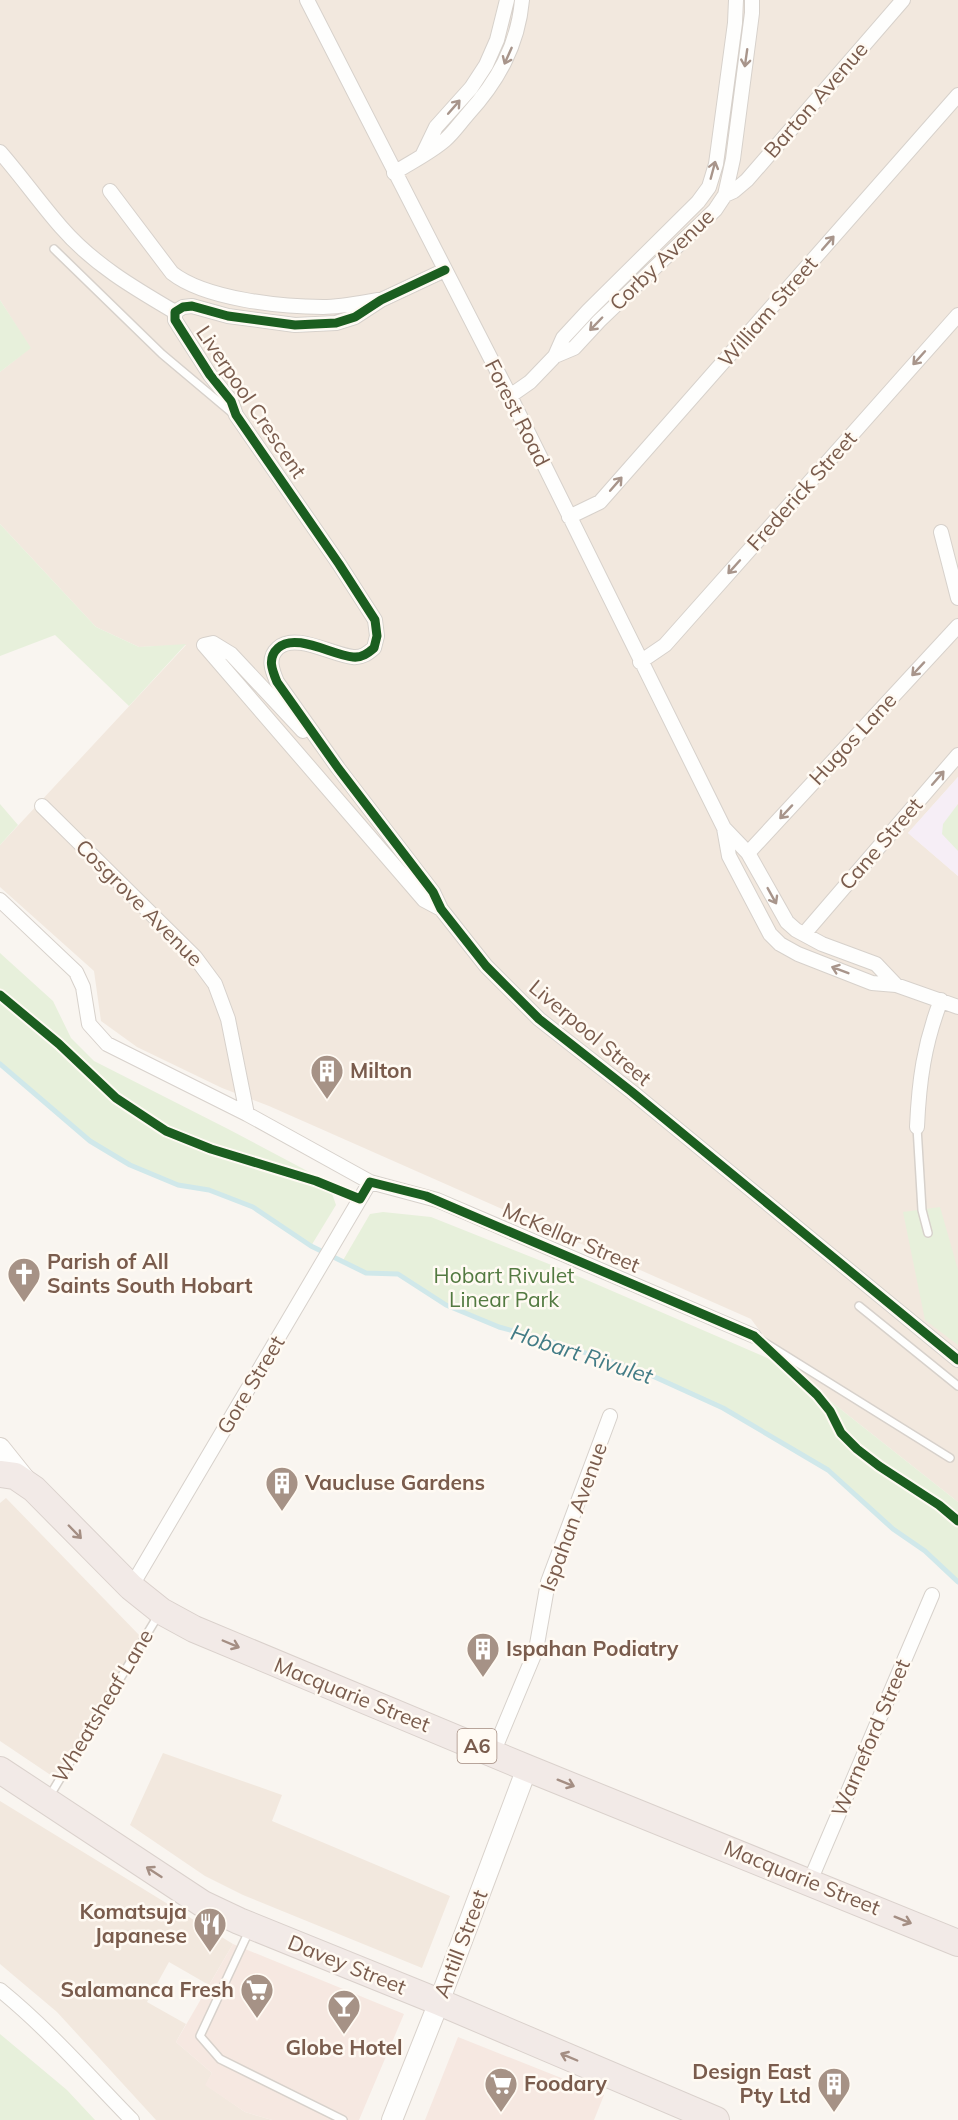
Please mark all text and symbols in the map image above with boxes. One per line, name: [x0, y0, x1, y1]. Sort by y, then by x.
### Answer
street label: Barton Avenue: [758, 36, 873, 163]
one-way arrow: [501, 47, 513, 65]
one-way arrow: [740, 48, 751, 67]
one-way arrow: [447, 100, 461, 115]
one-way arrow: [708, 161, 720, 180]
street label: Corby Avenue: [604, 203, 719, 316]
one-way arrow: [821, 236, 835, 251]
street label: William Street: [712, 251, 822, 372]
one-way arrow: [589, 316, 604, 331]
street label: Liverpool Crescent: [191, 320, 313, 483]
one-way arrow: [912, 351, 926, 366]
street label: Forest Road: [480, 355, 556, 471]
street label: Frederick Street: [741, 425, 862, 555]
one-way arrow: [609, 477, 623, 492]
one-way arrow: [727, 560, 741, 575]
one-way arrow: [911, 661, 925, 676]
street label: Hugos Lane: [803, 687, 902, 790]
one-way arrow: [931, 771, 945, 786]
street label: Cane Street: [833, 792, 927, 895]
one-way arrow: [779, 804, 793, 819]
street label: Cosgrove Avenue: [71, 833, 209, 971]
one-way arrow: [767, 888, 779, 905]
one-way arrow: [831, 964, 850, 975]
street label: Liverpool Street: [524, 974, 657, 1091]
building icon: Milton: [309, 1053, 345, 1100]
place label: Milton: [350, 1057, 412, 1083]
street label: McKellar Street: [499, 1196, 644, 1278]
place label: Parish of All Saints South Hobart: [47, 1248, 252, 1298]
church icon: Parish of All Saints South Hobart: [6, 1256, 42, 1303]
park label: Hobart Rivulet Linear Park: [434, 1262, 574, 1312]
water label: Hobart Rivulet: [508, 1318, 658, 1391]
street label: Gore Street: [211, 1331, 290, 1438]
street label: Ispahan Avenue: [534, 1438, 612, 1595]
building icon: Vaucluse Gardens: [264, 1465, 300, 1512]
place label: Vaucluse Gardens: [304, 1469, 485, 1495]
one-way arrow: [67, 1524, 82, 1539]
street label: Wheatsheaf Lane: [46, 1624, 158, 1787]
building icon: Ispahan Podiatry: [465, 1631, 501, 1678]
place label: Ispahan Podiatry: [506, 1635, 679, 1661]
one-way arrow: [221, 1639, 239, 1650]
street label: Macquarie Street: [271, 1651, 434, 1737]
street label: Warneford Street: [825, 1655, 915, 1820]
road number: A6: [458, 1729, 496, 1763]
one-way arrow: [556, 1778, 575, 1789]
street label: Macquarie Street: [721, 1834, 884, 1920]
one-way arrow: [146, 1866, 163, 1878]
street label: Antill Street: [428, 1886, 493, 2001]
place label: Komatsuja Japanese: [79, 1898, 187, 1948]
restaurant icon: Komatsuja Japanese: [192, 1906, 228, 1953]
one-way arrow: [893, 1915, 911, 1926]
street label: Davey Street: [284, 1929, 410, 2000]
supermarket icon: Salamanca Fresh: [239, 1972, 275, 2019]
place label: Salamanca Fresh: [60, 1976, 234, 2002]
bar icon: Globe Hotel: [326, 1988, 362, 2035]
place label: Globe Hotel: [285, 2034, 403, 2060]
one-way arrow: [560, 2051, 579, 2062]
place label: Design East Pty Ltd: [692, 2058, 811, 2108]
supermarket icon: Foodary: [483, 2066, 519, 2113]
building icon: Design East Pty Ltd: [816, 2066, 852, 2113]
place label: Foodary: [524, 2070, 607, 2096]

